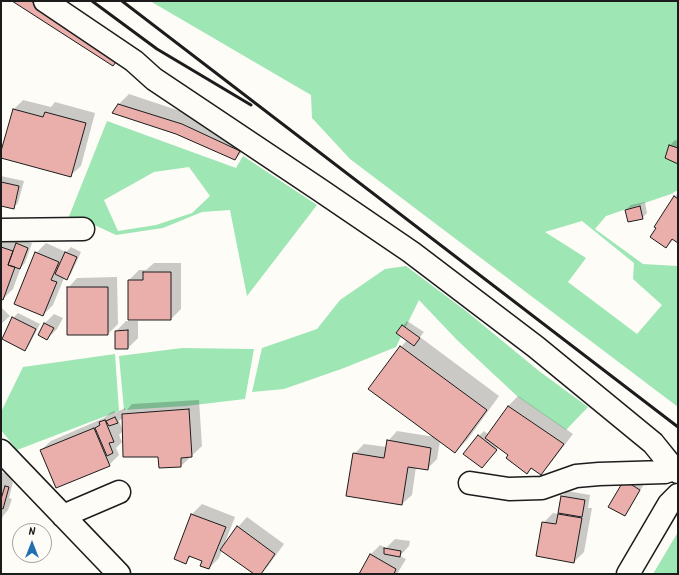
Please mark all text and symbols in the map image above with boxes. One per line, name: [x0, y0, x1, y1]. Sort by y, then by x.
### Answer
north arrow: [12, 523, 52, 563]
text: N: [29, 523, 35, 541]

